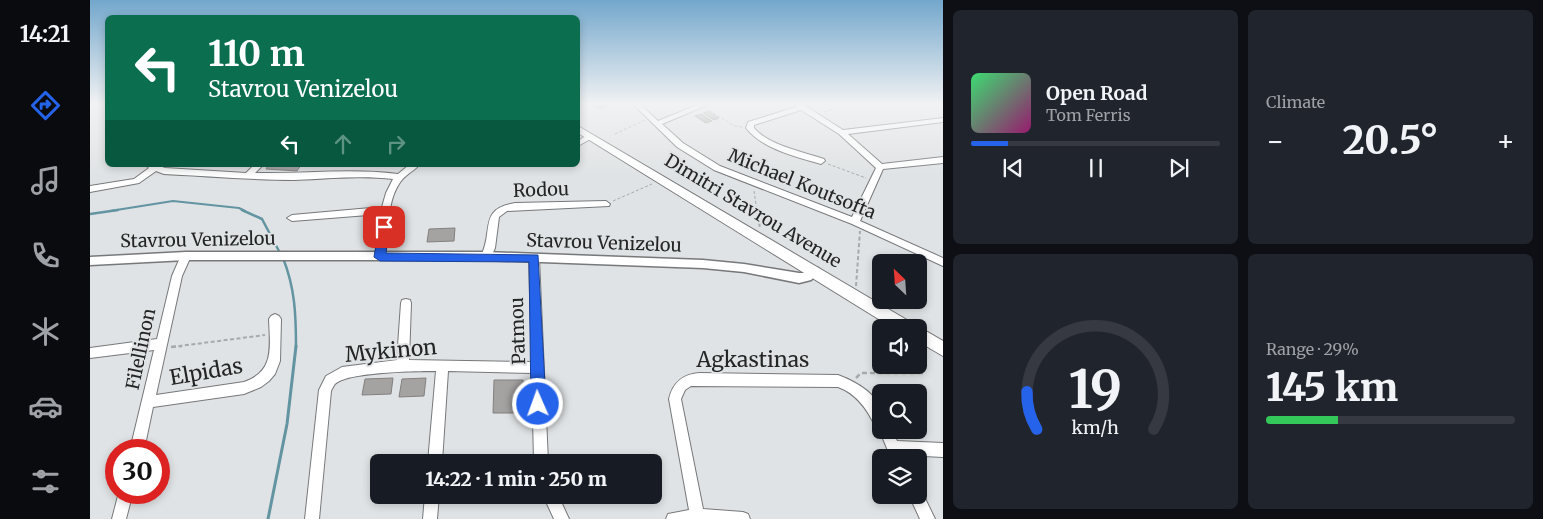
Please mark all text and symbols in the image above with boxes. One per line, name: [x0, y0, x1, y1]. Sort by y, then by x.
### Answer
text: 14:21: [20, 20, 70, 48]
text: 110 m: [208, 32, 305, 76]
icon: left: [125, 35, 190, 100]
text: Stavrou Venizelou: [208, 75, 398, 103]
text: Open Road: [1046, 81, 1148, 105]
icon: directions: [28, 88, 63, 123]
text: Climate: [1266, 92, 1325, 112]
text: Tom Ferris: [1046, 105, 1131, 125]
text: 20.5°: [1342, 117, 1439, 164]
text: −: [1266, 123, 1285, 159]
text: +: [1496, 123, 1515, 159]
icon: left: [276, 130, 304, 158]
icon: ahead: [329, 130, 357, 158]
icon: right: [382, 130, 410, 158]
street label: Michael Koutsofta: [725, 143, 880, 224]
street label: Dimitri Stavrou Avenue: [661, 149, 846, 273]
icon: previous: [999, 154, 1027, 182]
icon: pause: [1082, 154, 1110, 182]
icon: next: [1165, 154, 1193, 182]
icon: music: [28, 163, 63, 198]
street label: Rodou: [513, 177, 569, 202]
pin: [363, 206, 405, 248]
icon: arrive: [370, 213, 398, 241]
street label: Stavrou Venizelou: [120, 227, 276, 252]
street label: Stavrou Venizelou: [526, 228, 682, 257]
icon: phone: [28, 238, 63, 273]
north arrow: [872, 254, 928, 309]
map controls: [872, 254, 927, 504]
street label: Patmou: [505, 297, 530, 365]
street label: Filellinon: [121, 306, 160, 392]
icon: climate: [28, 314, 63, 349]
button: sound: [872, 319, 927, 374]
street label: Mykinon: [344, 333, 438, 368]
text: Range · 29%: [1266, 339, 1359, 359]
street label: Agkastinas: [696, 346, 809, 373]
street label: Elpidas: [167, 352, 245, 391]
text: 19: [1069, 357, 1122, 422]
text: 145 km: [1266, 364, 1398, 411]
position arrow: [511, 377, 563, 429]
button: search: [872, 384, 927, 439]
icon: car: [28, 389, 63, 424]
text: km/h: [1072, 416, 1119, 439]
speed limit sign: 30: [105, 439, 170, 504]
button: layers: [872, 449, 927, 504]
icon: filters: [28, 464, 63, 499]
text: 14:22 · 1 min · 250 m: [425, 467, 607, 491]

